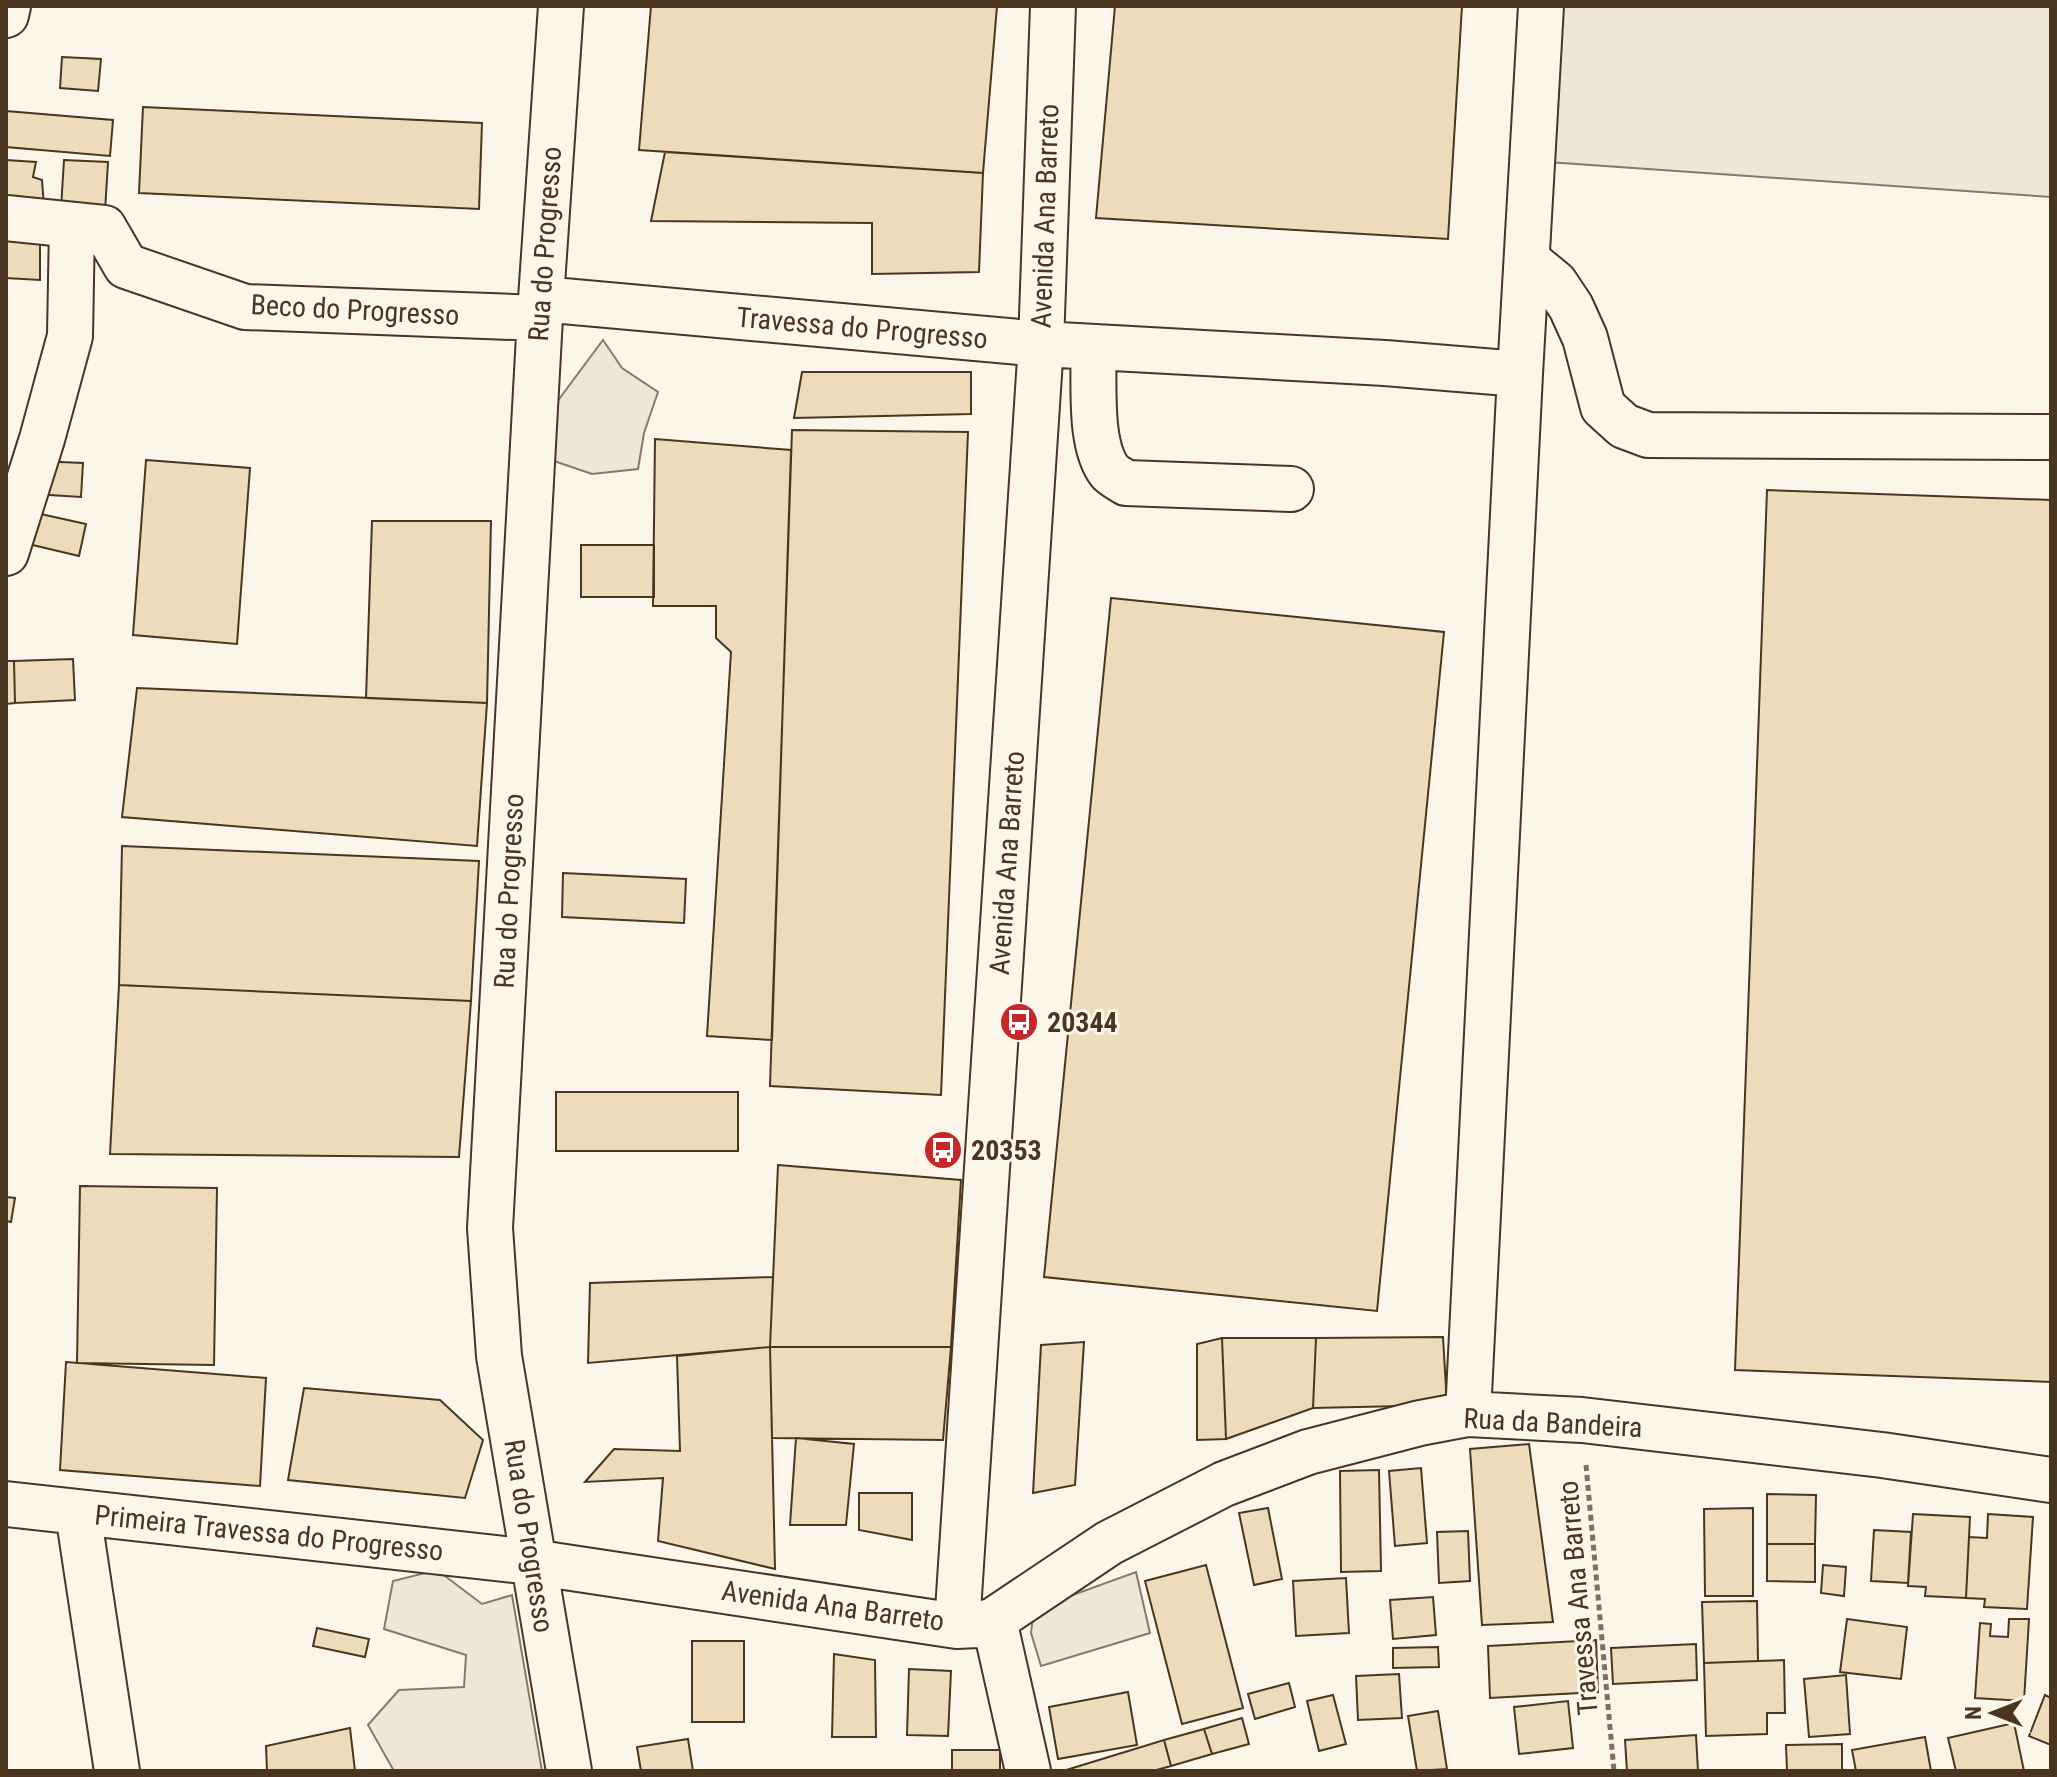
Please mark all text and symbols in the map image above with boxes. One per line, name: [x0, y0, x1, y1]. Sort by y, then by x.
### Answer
street label: Avenida Ana Barreto: [1025, 103, 1065, 329]
street label: Rua do Progresso: [522, 145, 568, 343]
street label: Beco do Progresso: [250, 288, 460, 332]
street label: Travessa do Progresso: [735, 301, 989, 355]
street label: Avenida Ana Barreto: [983, 750, 1031, 976]
street label: Rua do Progresso: [487, 793, 531, 989]
bus stop icon: 20344: [998, 1001, 1040, 1043]
place label: 20344: [1047, 1006, 1118, 1039]
bus stop icon: 20353: [922, 1129, 964, 1171]
place label: 20353: [971, 1134, 1042, 1167]
street label: Rua da Bandeira: [1463, 1402, 1643, 1444]
street label: Rua do Progresso: [497, 1437, 561, 1635]
street label: Travessa Ana Barreto: [1551, 1479, 1605, 1717]
street label: Primeira Travessa do Progresso: [93, 1498, 445, 1568]
street label: Avenida Ana Barreto: [720, 1574, 946, 1638]
north arrow: [1953, 1673, 2033, 1753]
text: N: [1961, 1706, 1986, 1720]

